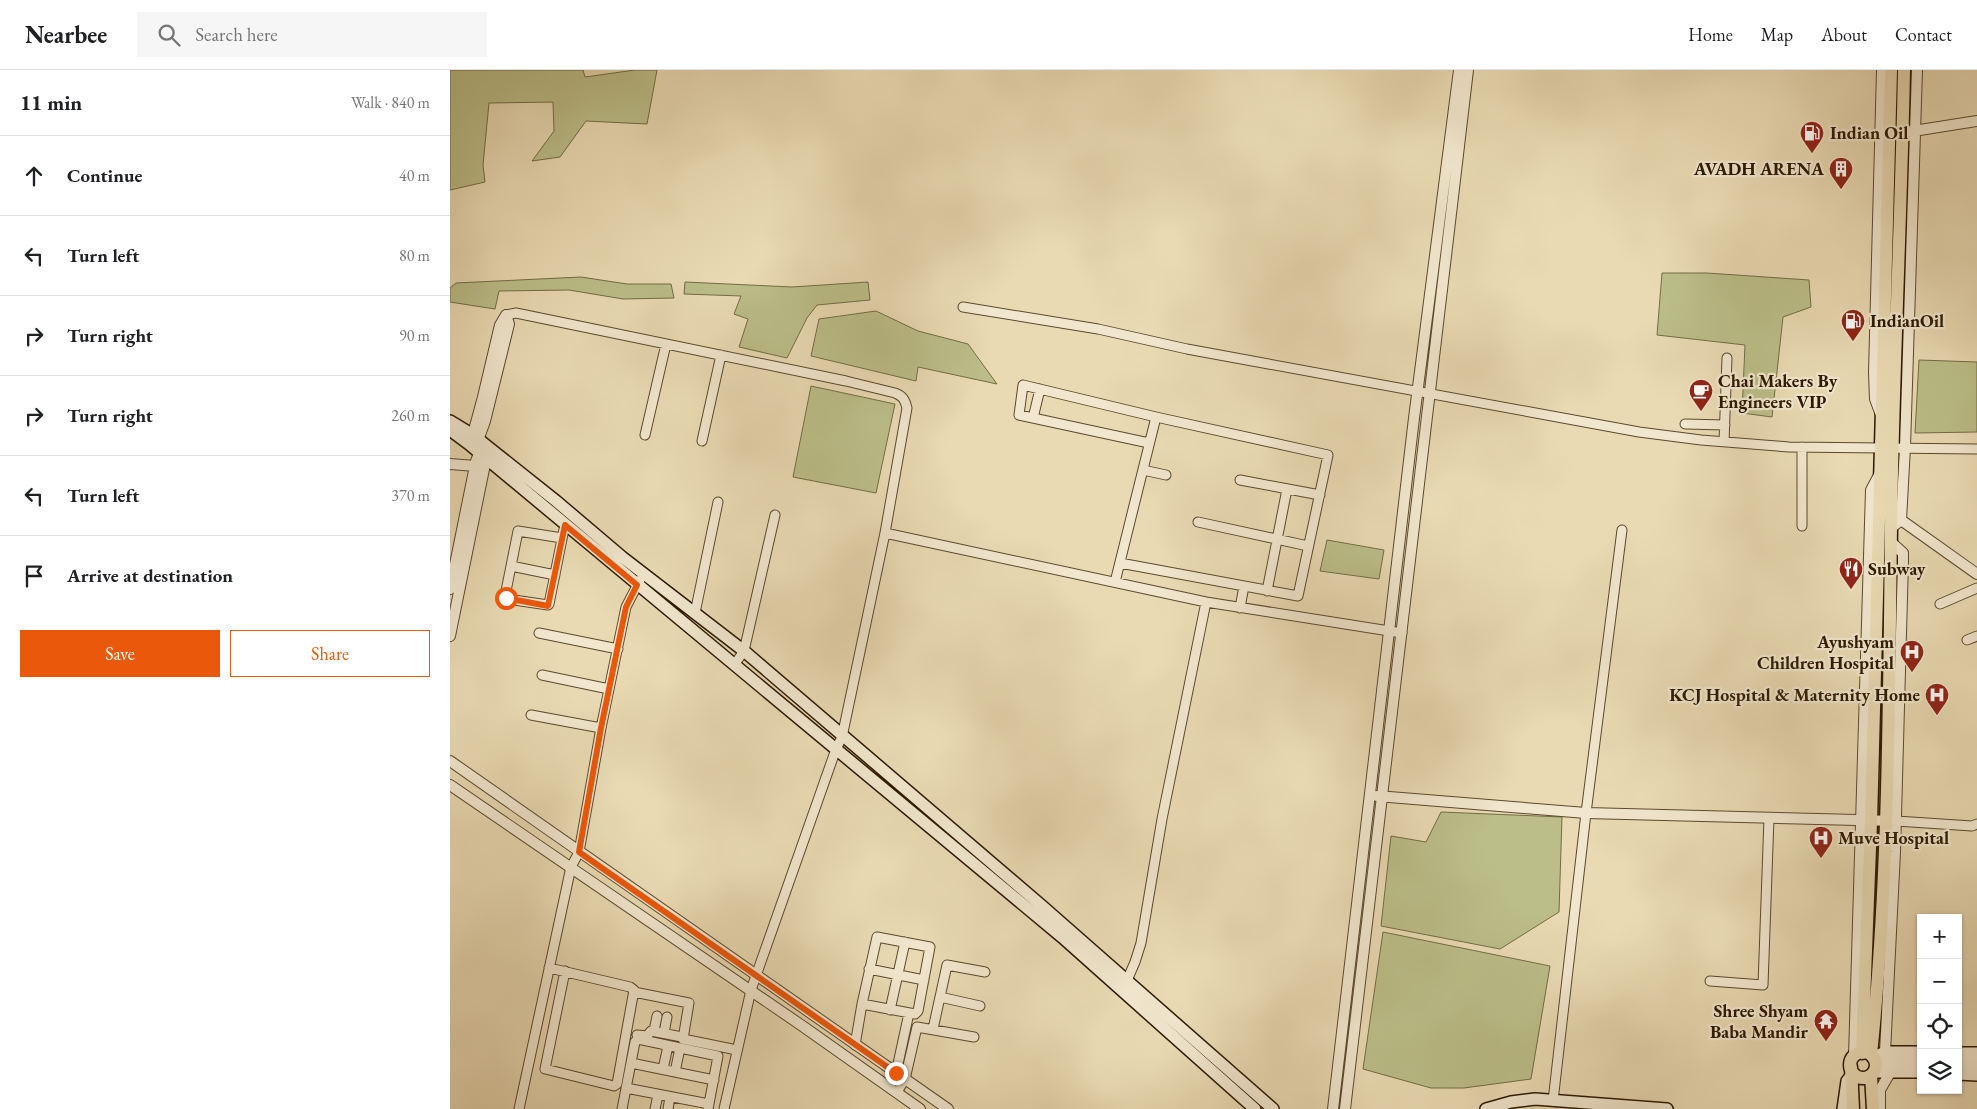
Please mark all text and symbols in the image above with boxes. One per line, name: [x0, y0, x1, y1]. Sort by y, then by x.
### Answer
search box: [137, 12, 487, 57]
text: Nearbee: [25, 19, 107, 50]
icon: search: [155, 21, 183, 49]
text: Search here: [195, 22, 278, 47]
text: Home: [1688, 23, 1733, 46]
text: Map: [1761, 23, 1793, 46]
text: About: [1821, 23, 1867, 46]
text: Contact: [1895, 23, 1952, 46]
text: 11 min: [20, 89, 82, 116]
text: Walk · 840 m: [351, 92, 430, 113]
fuel station icon: Indian Oil: [1799, 120, 1825, 154]
place label: Indian Oil: [1830, 121, 1908, 144]
building icon: AVADH ARENA: [1828, 156, 1854, 190]
place label: AVADH ARENA: [1693, 157, 1825, 180]
icon: ahead: [20, 162, 48, 190]
text: Continue: [67, 163, 142, 188]
text: 40 m: [399, 165, 430, 186]
icon: left: [20, 242, 48, 270]
text: Turn left: [67, 243, 139, 268]
text: 80 m: [399, 245, 430, 266]
fuel station icon: IndianOil: [1840, 308, 1866, 342]
place label: IndianOil: [1870, 309, 1944, 332]
icon: right: [20, 322, 48, 350]
text: Turn right: [67, 323, 153, 348]
text: 90 m: [399, 325, 430, 346]
place label: Chai Makers By Engineers VIP: [1718, 369, 1838, 413]
cafe icon: Chai Makers By Engineers VIP: [1688, 378, 1714, 412]
icon: right: [20, 402, 48, 430]
text: Turn right: [67, 403, 153, 428]
text: 260 m: [391, 405, 430, 426]
icon: left: [20, 482, 48, 510]
text: Turn left: [67, 483, 139, 508]
text: 370 m: [391, 485, 430, 506]
restaurant icon: Subway: [1838, 556, 1864, 590]
place label: Subway: [1868, 557, 1926, 580]
icon: arrive: [20, 562, 48, 590]
text: Arrive at destination: [67, 563, 233, 588]
route start: [495, 587, 518, 610]
button: Save: [20, 630, 220, 677]
button: Share: [230, 630, 430, 677]
place label: Ayushyam Children Hospital: [1757, 630, 1894, 674]
hospital icon: Ayushyam Children Hospital: [1899, 639, 1925, 673]
hospital icon: KCJ Hospital & Maternity Home: [1924, 682, 1950, 716]
place label: KCJ Hospital & Maternity Home: [1669, 683, 1920, 706]
hospital icon: Muve Hospital: [1808, 825, 1834, 859]
place label: Muve Hospital: [1838, 826, 1949, 849]
map controls: [1917, 914, 1962, 1094]
button: +: [1917, 914, 1962, 959]
button: −: [1917, 959, 1962, 1004]
place label: Shree Shyam Baba Mandir: [1710, 999, 1809, 1043]
button: locate: [1917, 1004, 1962, 1049]
temple icon: Shree Shyam Baba Mandir: [1813, 1008, 1839, 1042]
button: layers: [1917, 1049, 1962, 1094]
route end: [885, 1062, 908, 1085]

